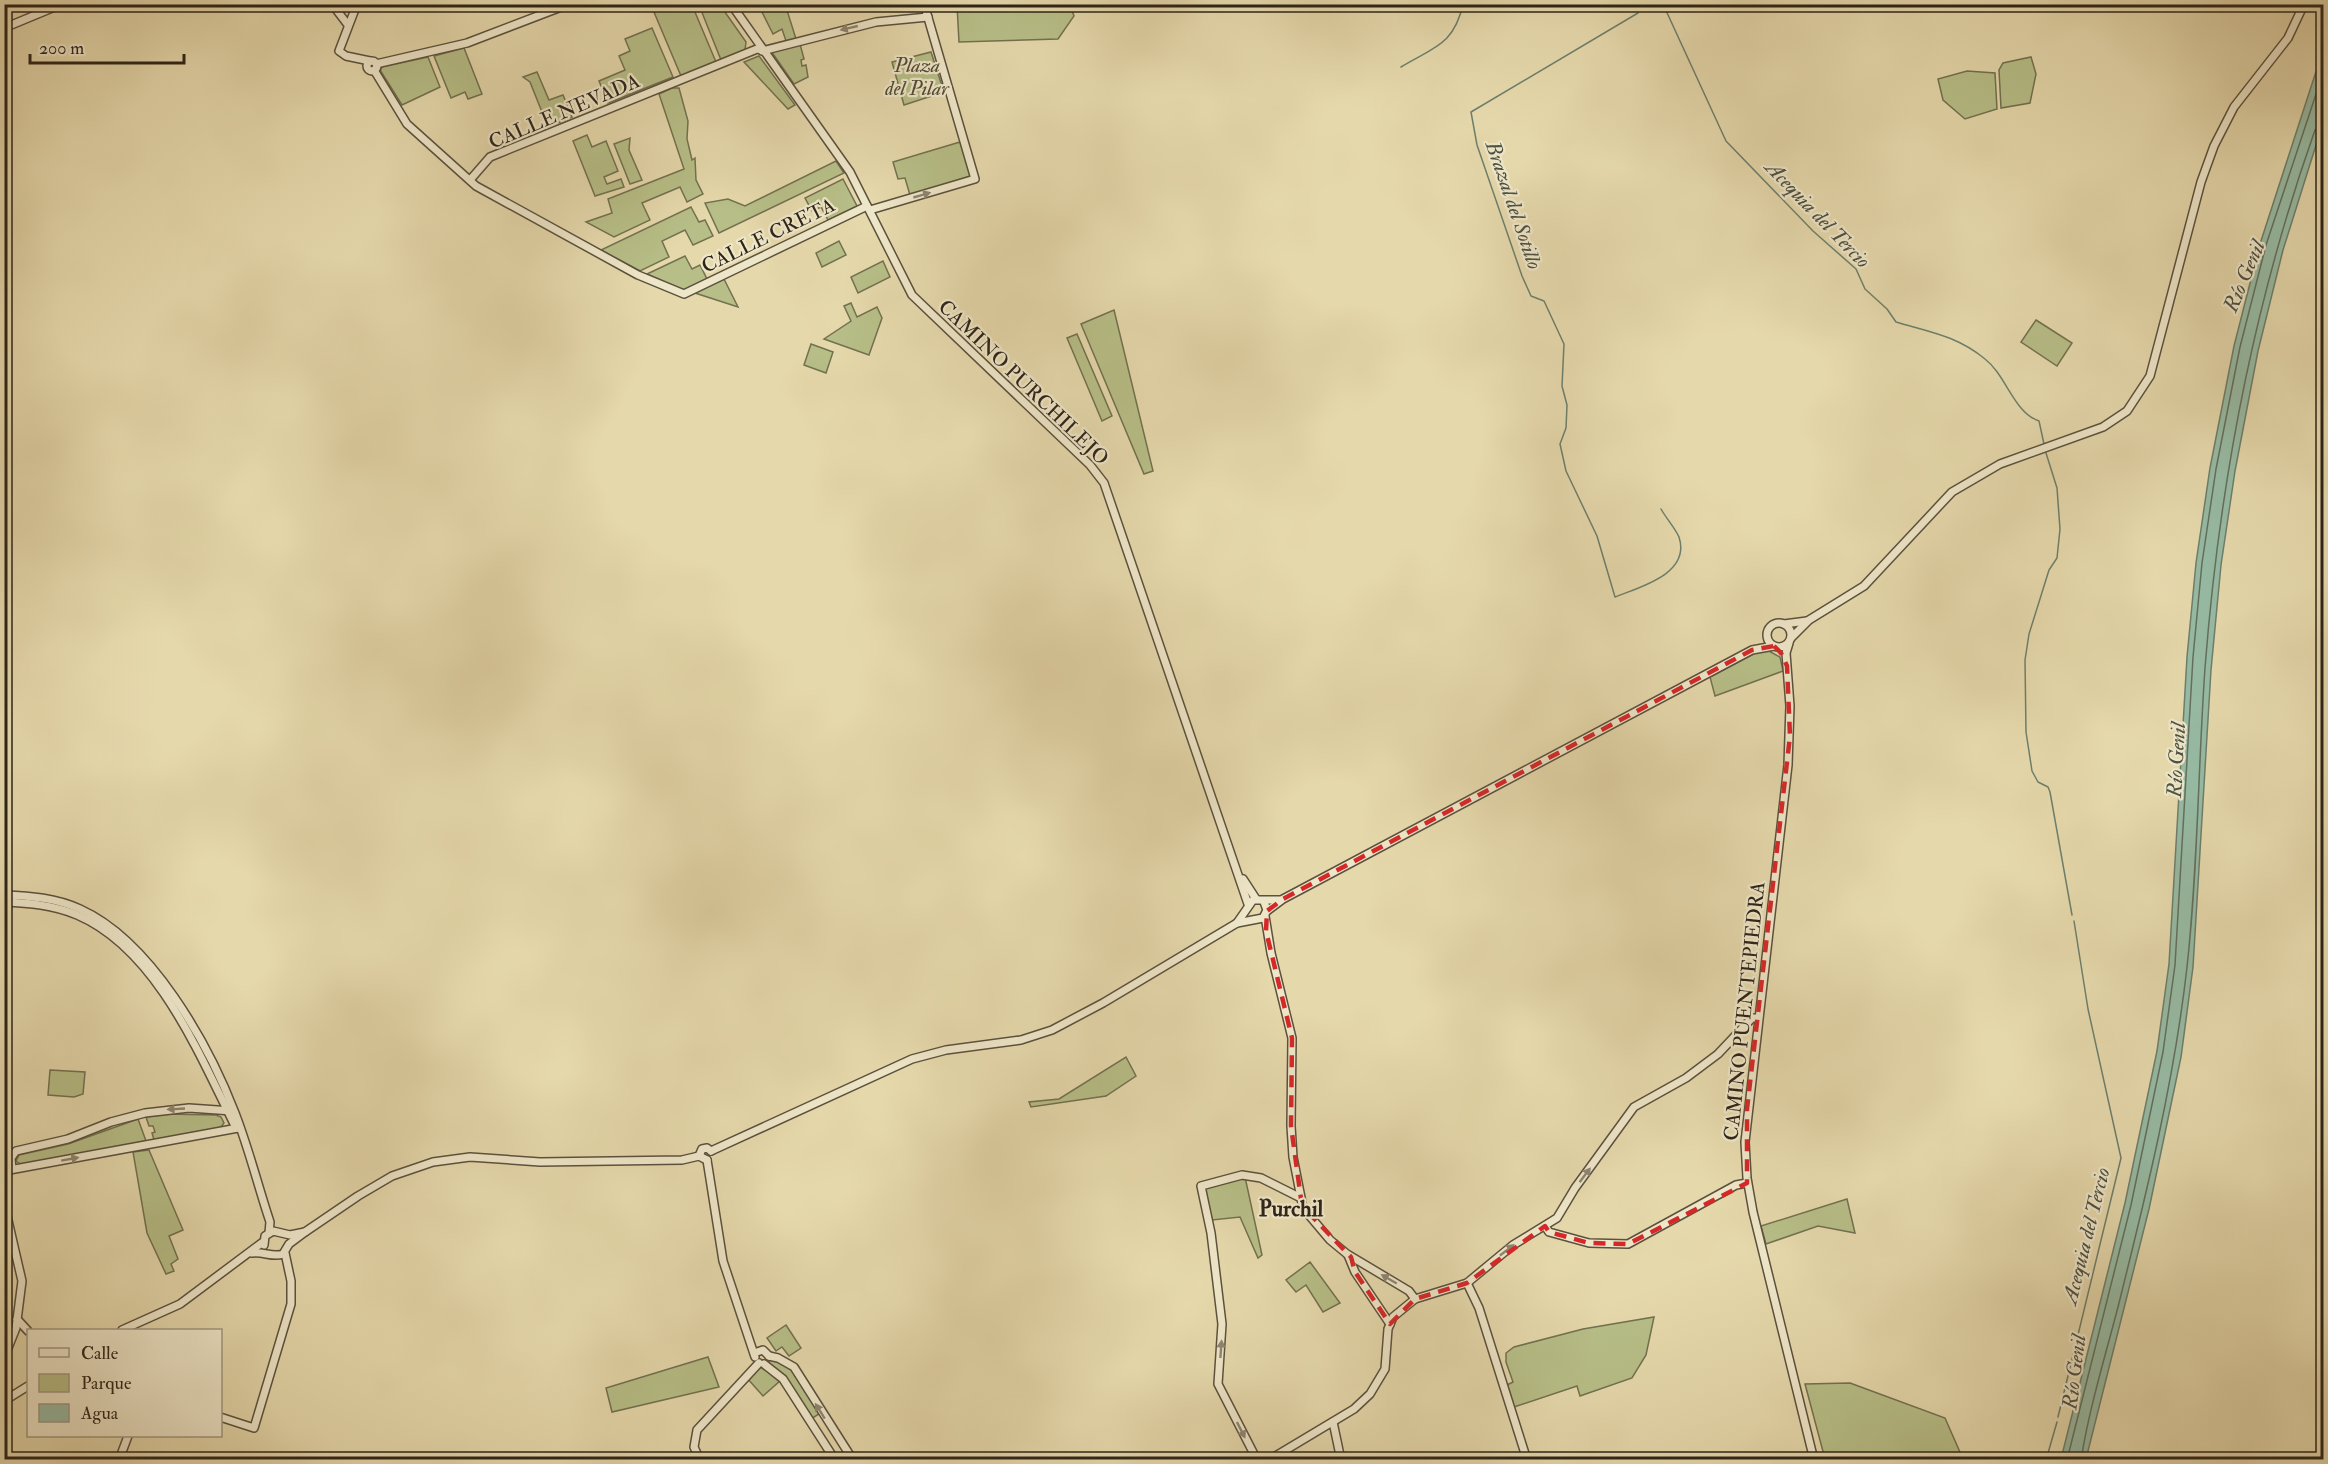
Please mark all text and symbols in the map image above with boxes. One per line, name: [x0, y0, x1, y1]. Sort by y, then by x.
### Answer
one-way arrow: [840, 24, 858, 34]
scale bar: [30, 27, 184, 65]
text: 200 m: [39, 37, 84, 60]
park label: Plaza del Pilar: [884, 53, 950, 101]
street label: CALLE NEVADA: [485, 68, 644, 155]
water label: Brazal del Sotillo: [1479, 137, 1548, 273]
water label: Acequia del Tercio: [1758, 153, 1876, 274]
one-way arrow: [914, 190, 932, 199]
street label: CALLE CRETA: [697, 192, 839, 279]
water label: Río Genil: [2217, 234, 2272, 317]
street label: CAMINO PURCHILEJO: [933, 294, 1114, 470]
water label: Río Genil: [2161, 720, 2192, 799]
street label: CAMINO PUENTEPIEDRA: [1718, 880, 1771, 1142]
one-way arrow: [167, 1105, 186, 1114]
one-way arrow: [61, 1154, 80, 1163]
water label: Acequia del Tercio: [2056, 1165, 2117, 1309]
one-way arrow: [1578, 1168, 1590, 1183]
district label: Purchil: [1259, 1195, 1323, 1223]
one-way arrow: [1500, 1245, 1515, 1257]
one-way arrow: [1381, 1273, 1397, 1284]
legend: [27, 1329, 222, 1437]
water label: Río Genil: [2056, 1331, 2093, 1412]
one-way arrow: [1216, 1340, 1225, 1359]
text: Calle: [81, 1342, 119, 1365]
text: Parque: [81, 1372, 132, 1395]
text: Agua: [80, 1402, 119, 1425]
one-way arrow: [815, 1403, 826, 1419]
one-way arrow: [1236, 1421, 1246, 1439]

